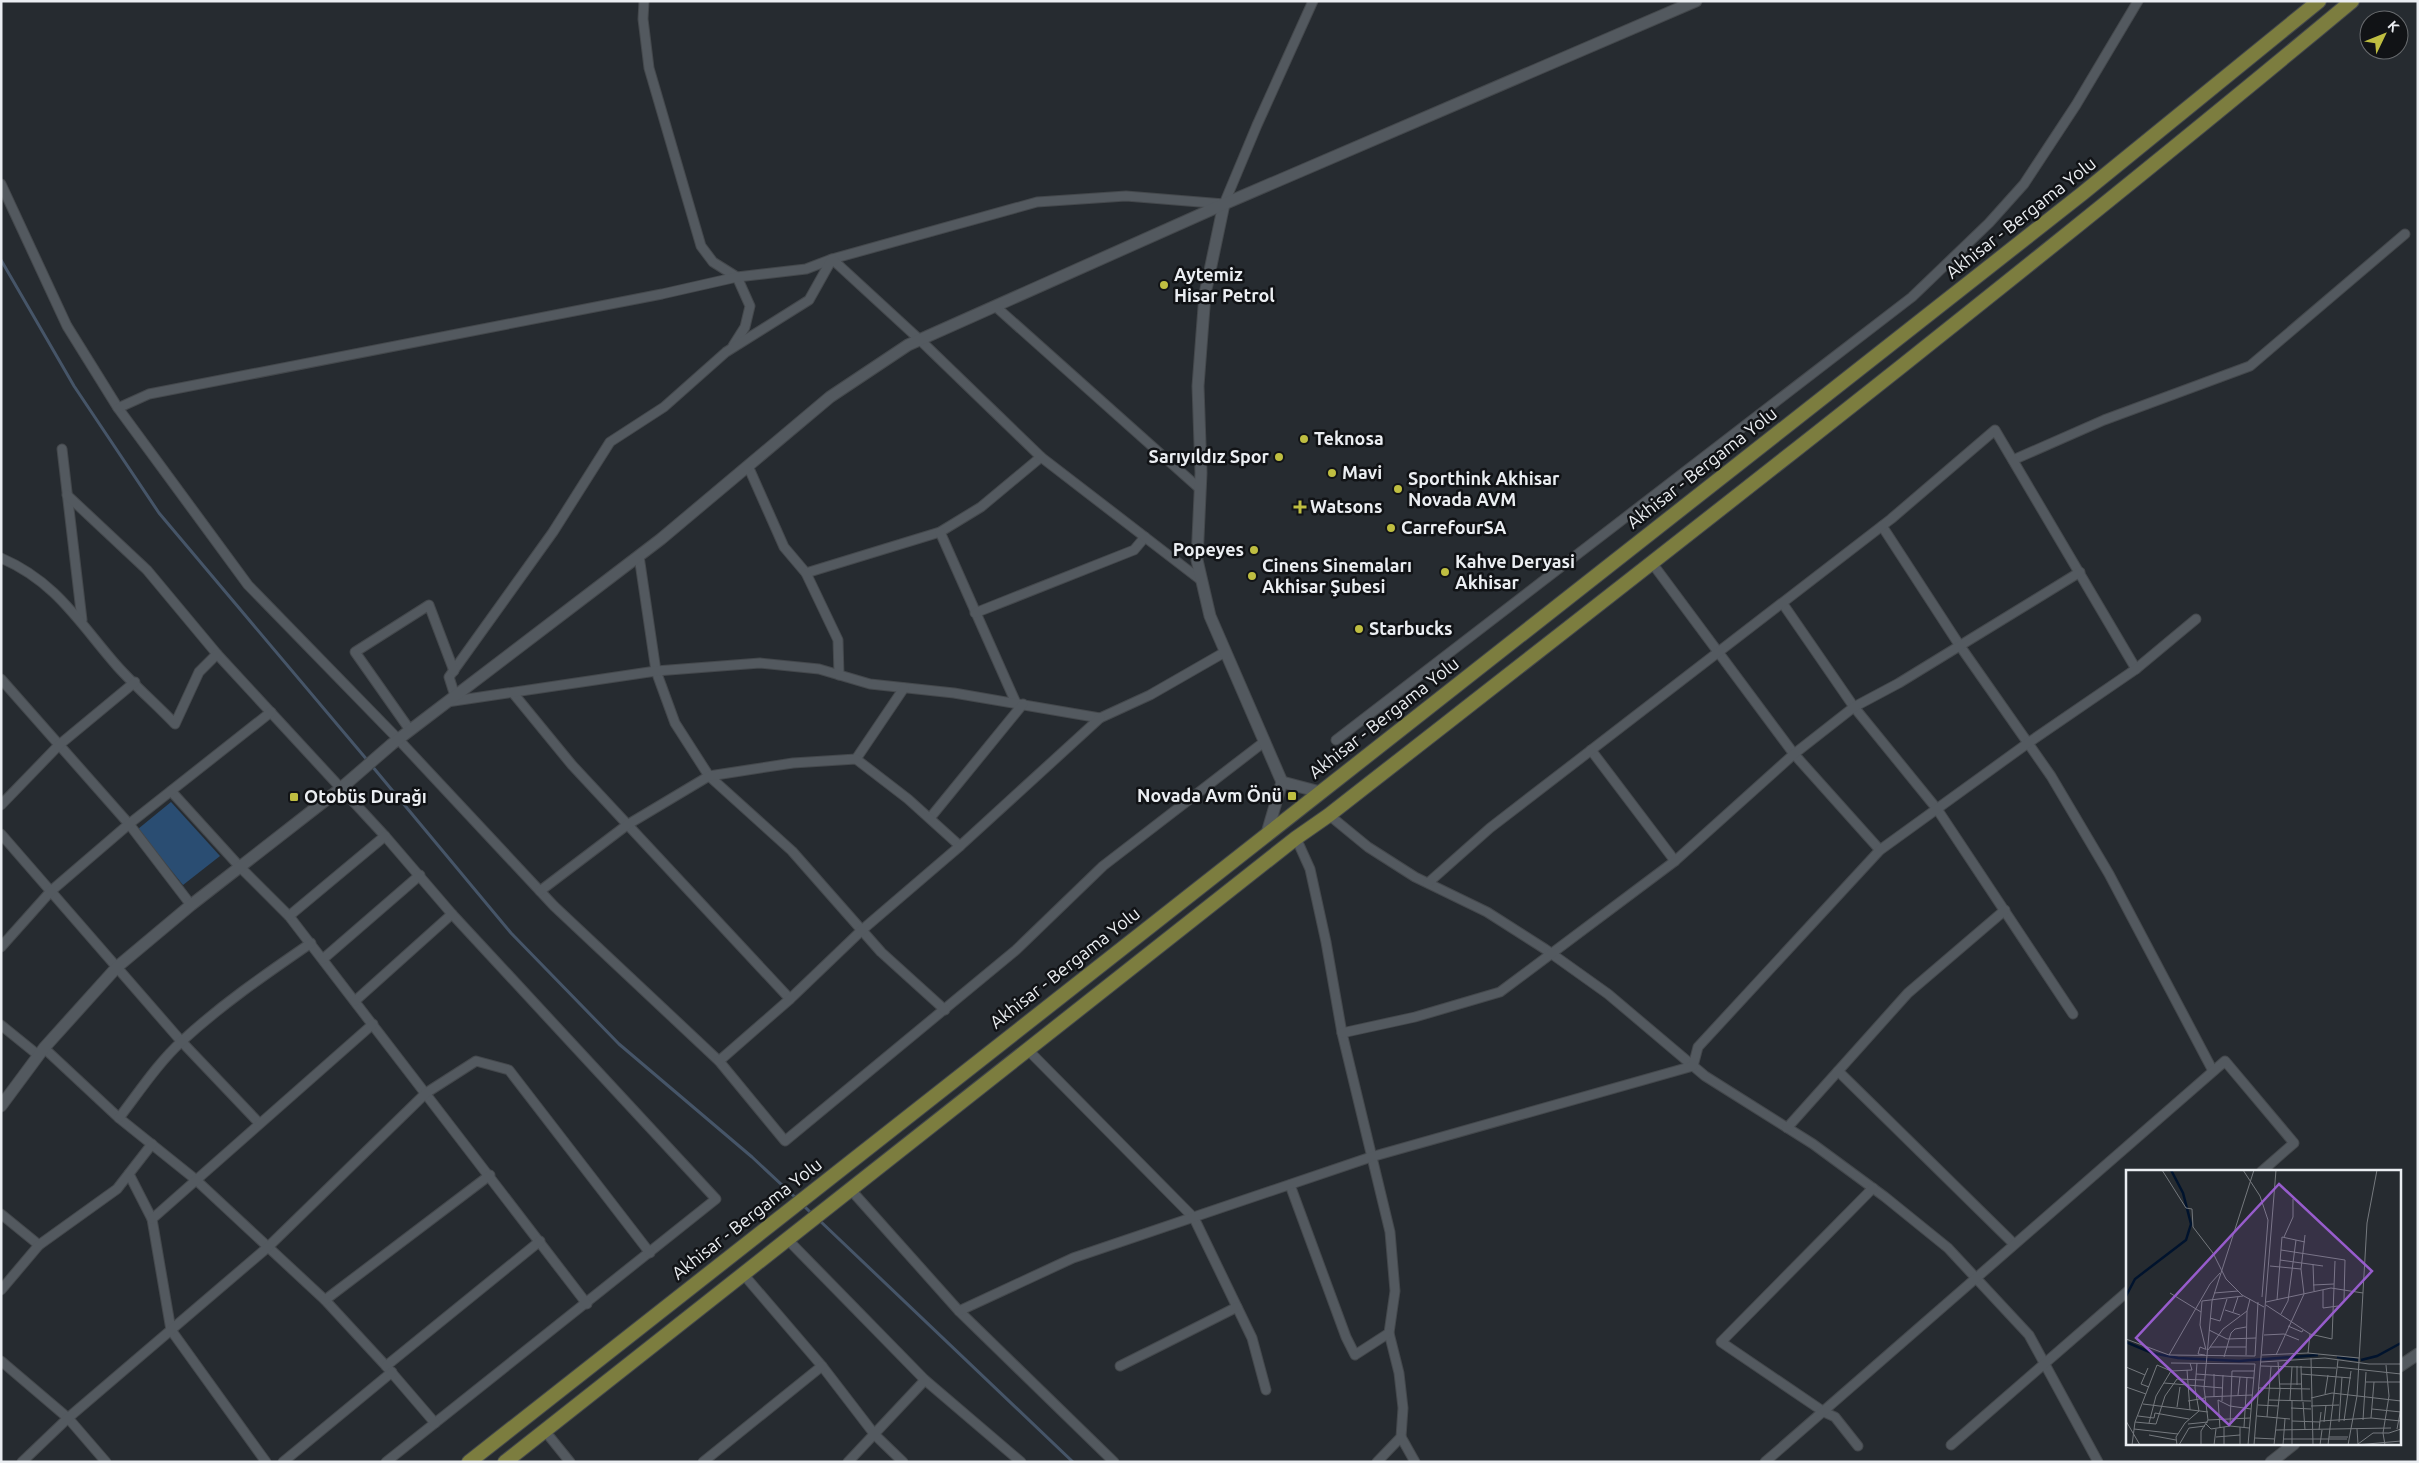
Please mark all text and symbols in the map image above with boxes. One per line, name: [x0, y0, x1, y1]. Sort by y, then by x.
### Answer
north arrow: [2359, 10, 2409, 60]
text: K: [2384, 17, 2403, 35]
street label: Akhisar - Bergama Yolu: [1941, 153, 2099, 282]
place label: Aytemiz Hisar Petrol: [1174, 264, 1275, 305]
marker: Aytemiz Hisar Petrol: [1158, 279, 1170, 291]
street label: Akhisar - Bergama Yolu: [1622, 403, 1780, 532]
place label: Teknosa: [1314, 428, 1384, 448]
marker: Teknosa: [1298, 433, 1310, 445]
place label: Sarıyıldız Spor: [1149, 446, 1270, 466]
marker: Sarıyıldız Spor: [1273, 451, 1285, 463]
place label: Mavi: [1342, 462, 1382, 482]
marker: Mavi: [1326, 467, 1338, 479]
place label: Sporthink Akhisar Novada AVM: [1408, 468, 1560, 509]
marker: Sporthink Akhisar Novada AVM: [1392, 483, 1404, 495]
place label: Watsons: [1310, 496, 1382, 516]
marker: Watsons: [1294, 501, 1306, 513]
place label: CarrefourSA: [1401, 517, 1507, 537]
marker: CarrefourSA: [1385, 522, 1397, 534]
place label: Popeyes: [1173, 539, 1244, 559]
marker: Popeyes: [1248, 544, 1260, 556]
place label: Kahve Deryasi Akhisar: [1455, 551, 1575, 592]
place label: Cinens Sinemaları Akhisar Şubesi: [1262, 555, 1412, 597]
marker: Kahve Deryasi Akhisar: [1439, 566, 1451, 578]
marker: Cinens Sinemaları Akhisar Şubesi: [1246, 570, 1258, 582]
place label: Starbucks: [1369, 618, 1453, 638]
marker: Starbucks: [1353, 623, 1365, 635]
street label: Akhisar - Bergama Yolu: [1304, 653, 1462, 782]
place label: Novada Avm Önü: [1137, 785, 1282, 805]
place label: Otobüs Durağı: [304, 786, 427, 806]
marker: Novada Avm Önü: [1286, 790, 1298, 802]
marker: Otobüs Durağı: [288, 791, 300, 803]
street label: Akhisar - Bergama Yolu: [985, 903, 1143, 1032]
street label: Akhisar - Bergama Yolu: [667, 1154, 825, 1283]
inset map: [2126, 1170, 2402, 1446]

